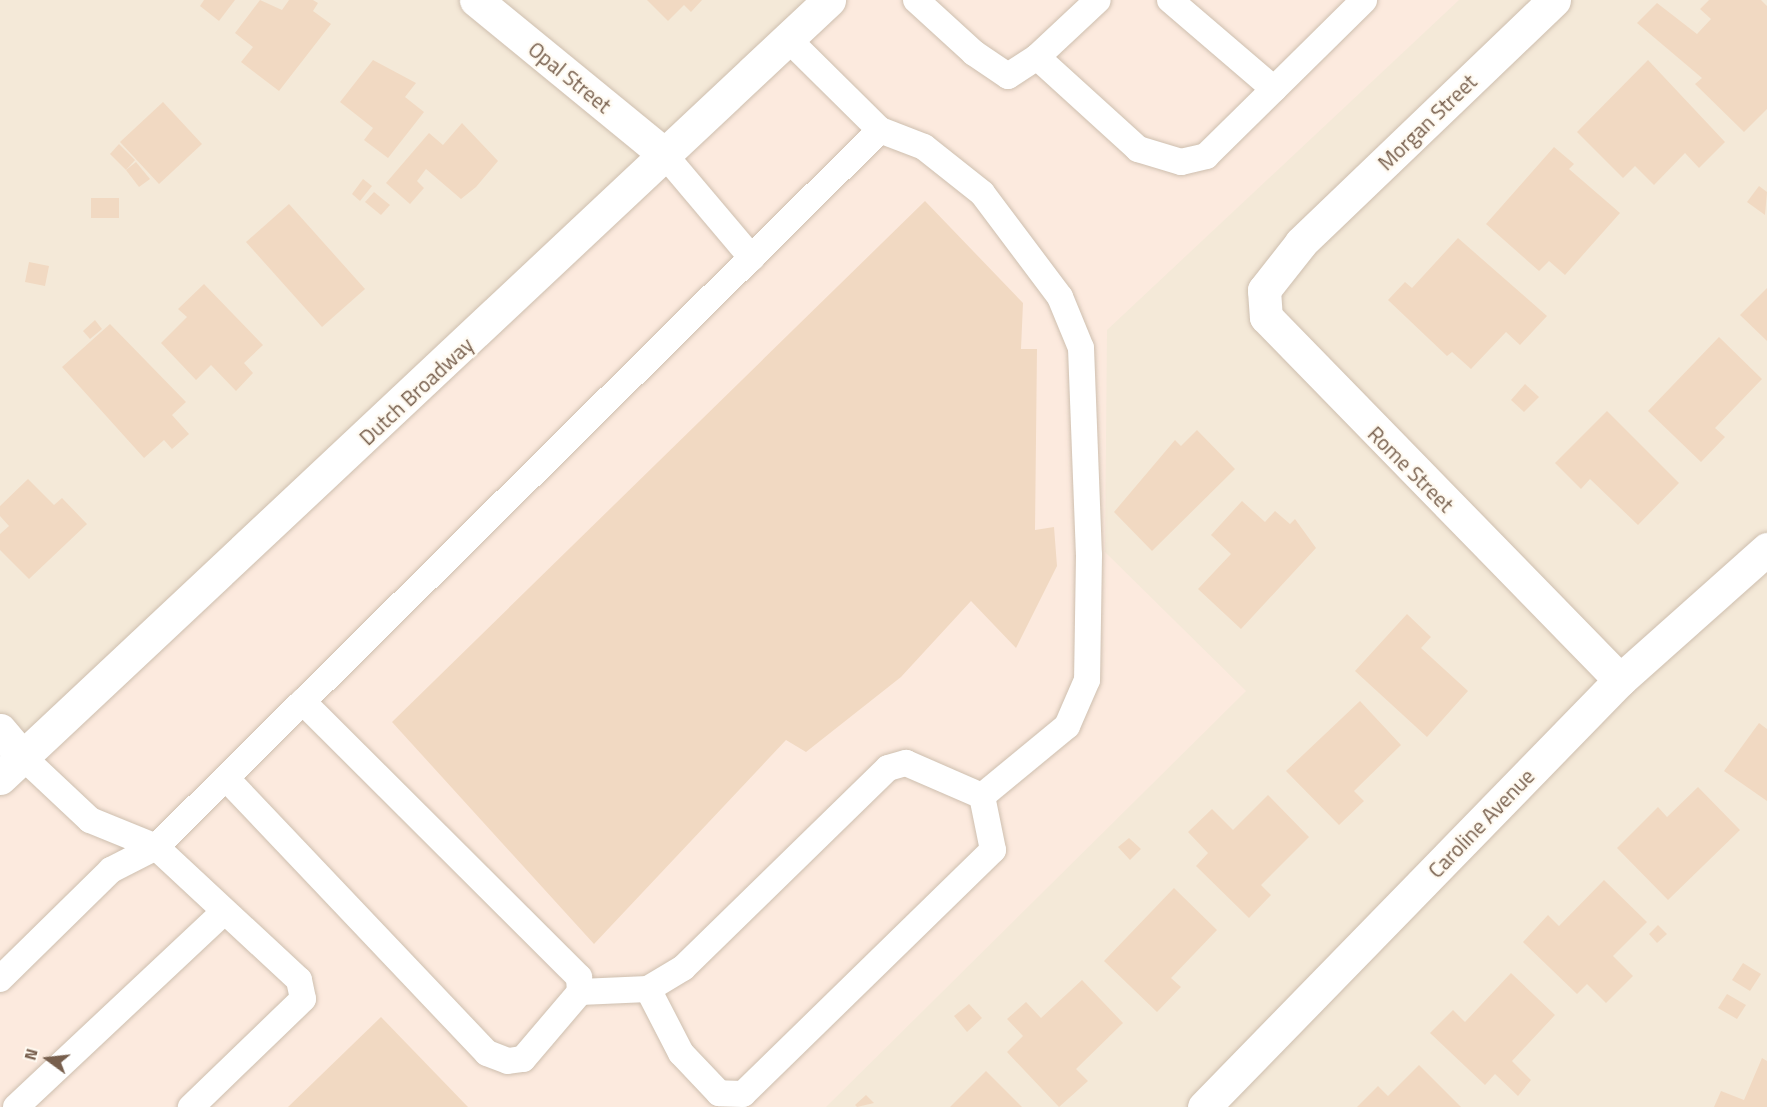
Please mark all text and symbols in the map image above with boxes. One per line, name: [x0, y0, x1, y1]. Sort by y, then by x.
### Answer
street label: Opal Street: [524, 36, 616, 118]
street label: Morgan Street: [1373, 69, 1481, 175]
street label: Dutch Broadway: [354, 332, 478, 450]
street label: Rome Street: [1363, 421, 1459, 517]
street label: Caroline Avenue: [1423, 763, 1539, 883]
north arrow: [18, 1029, 78, 1089]
text: N: [18, 1046, 44, 1063]

